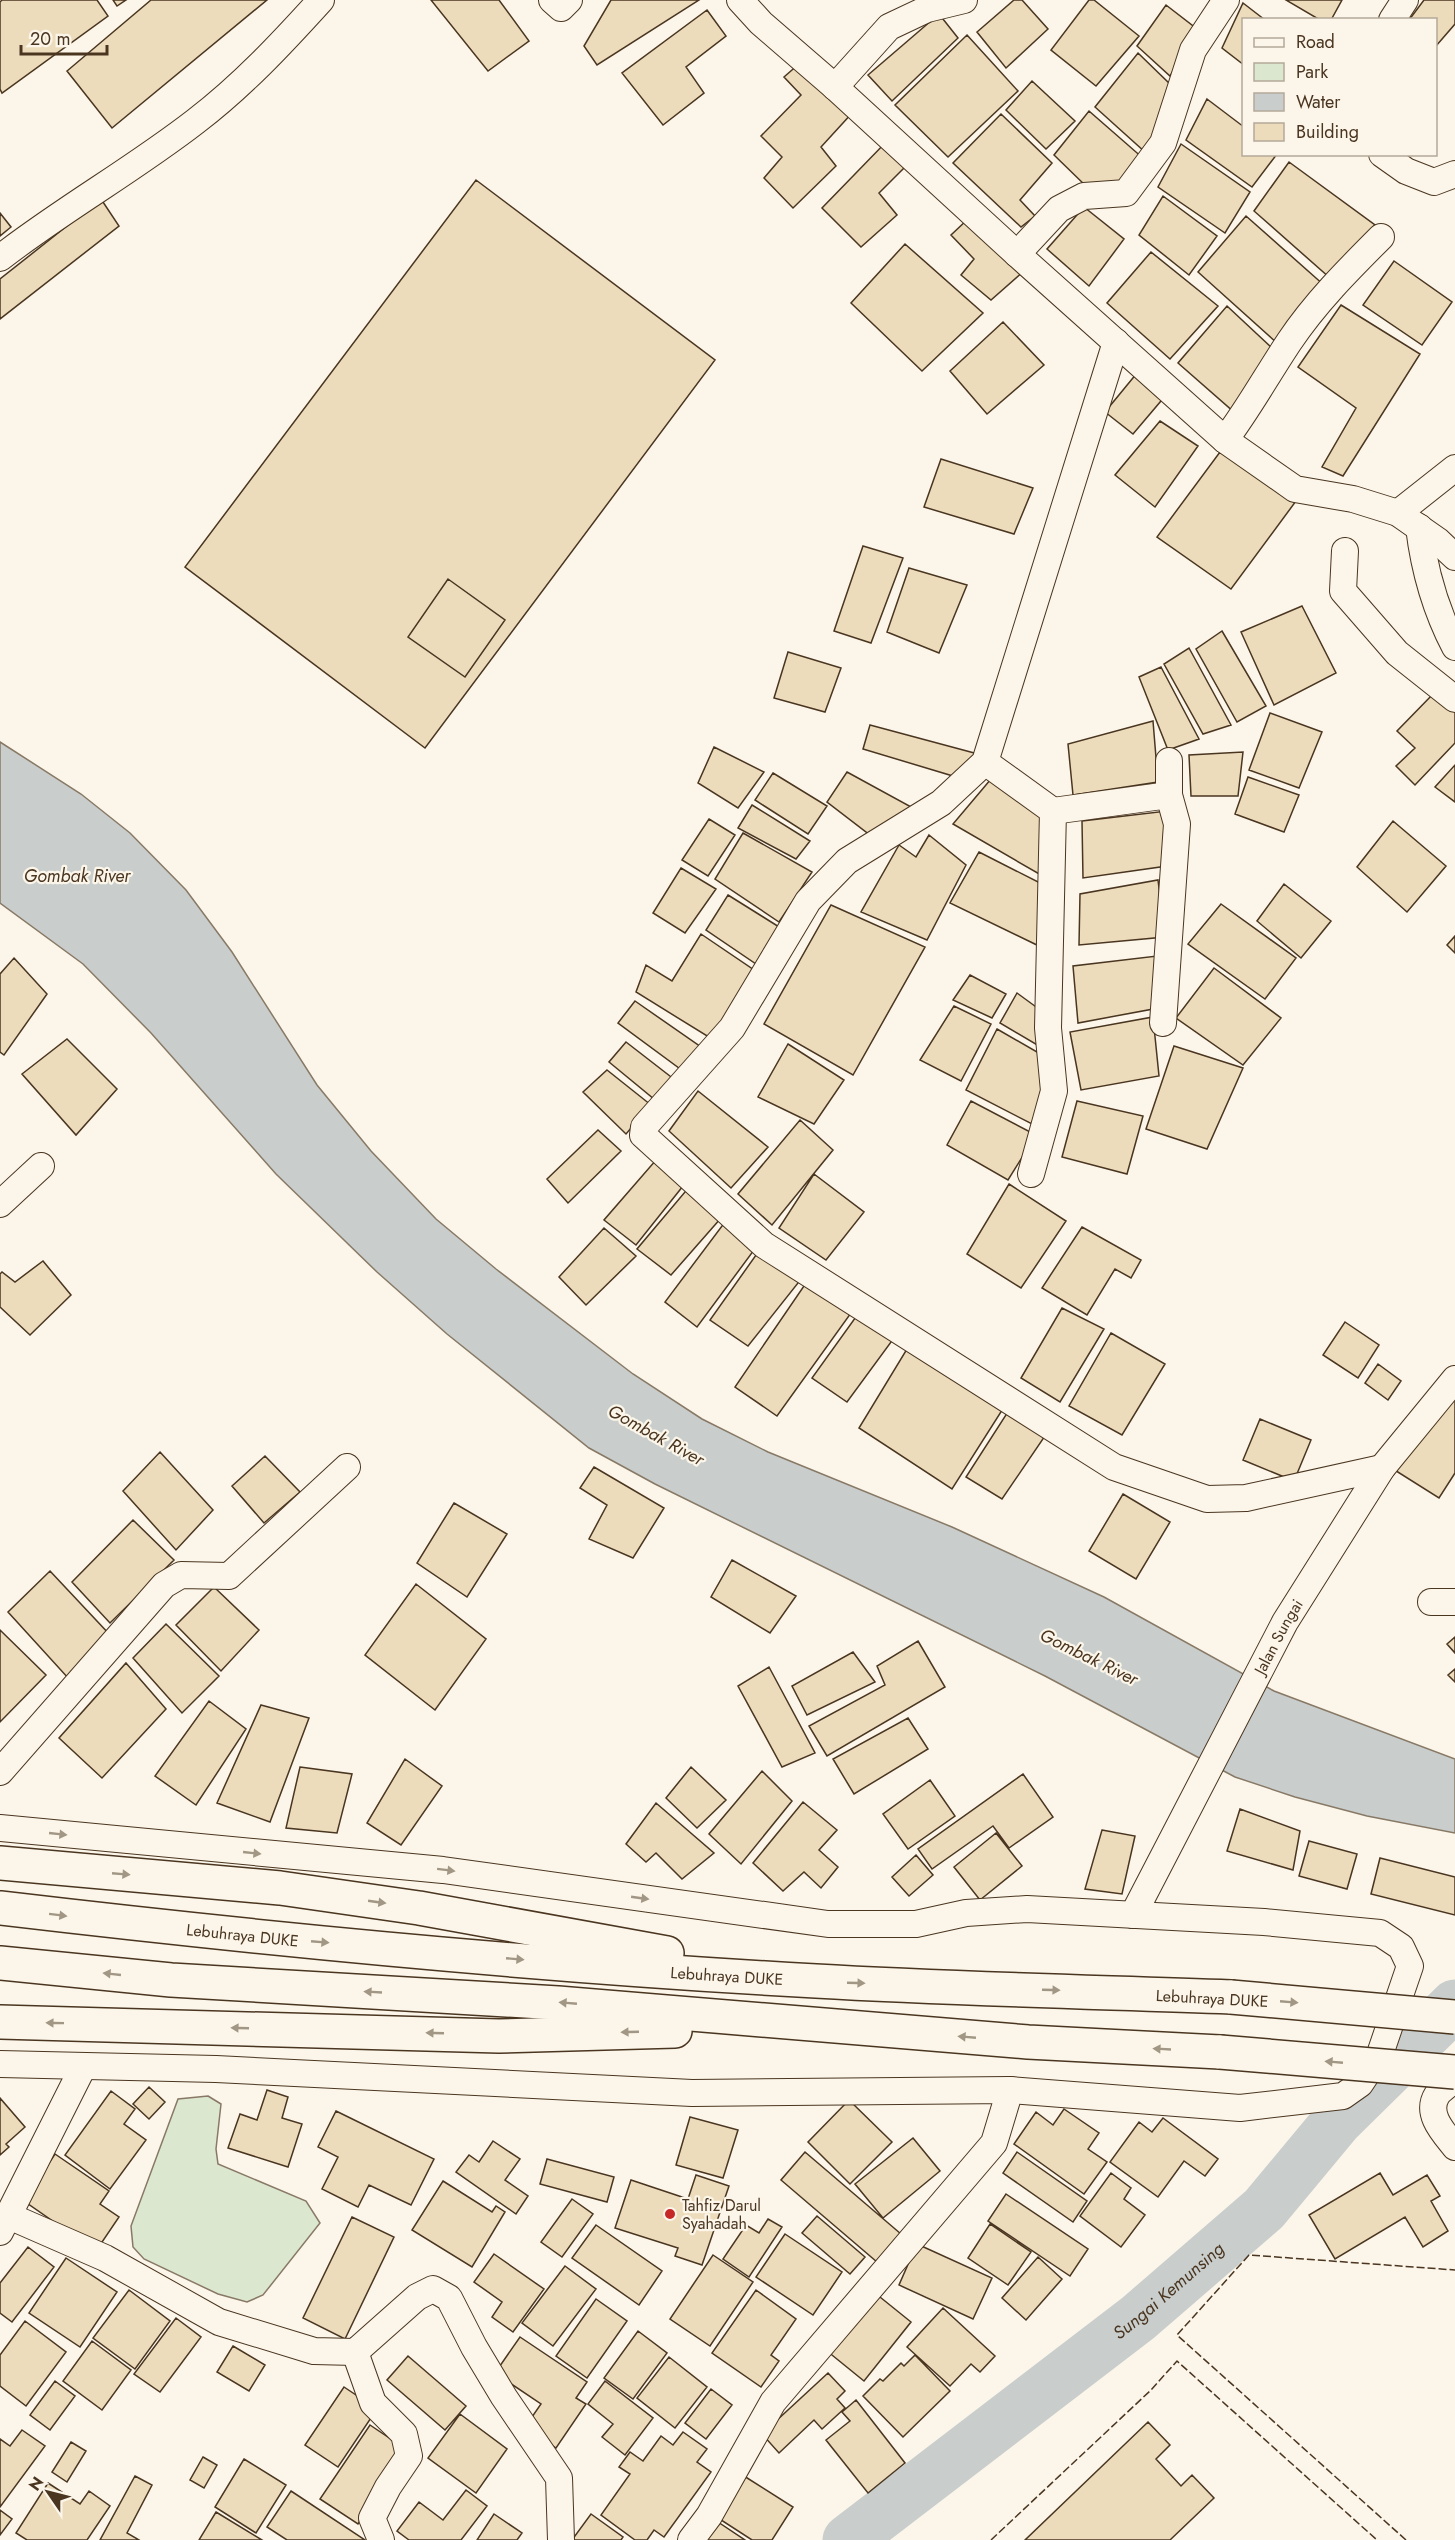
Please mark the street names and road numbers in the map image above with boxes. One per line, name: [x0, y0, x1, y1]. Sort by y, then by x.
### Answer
street label: Jalan Sungai: [1248, 1595, 1309, 1680]
street label: Lebuhraya DUKE: [185, 1918, 300, 1952]
street label: Lebuhraya DUKE: [670, 1961, 784, 1991]
street label: Lebuhraya DUKE: [1155, 1984, 1269, 2013]

